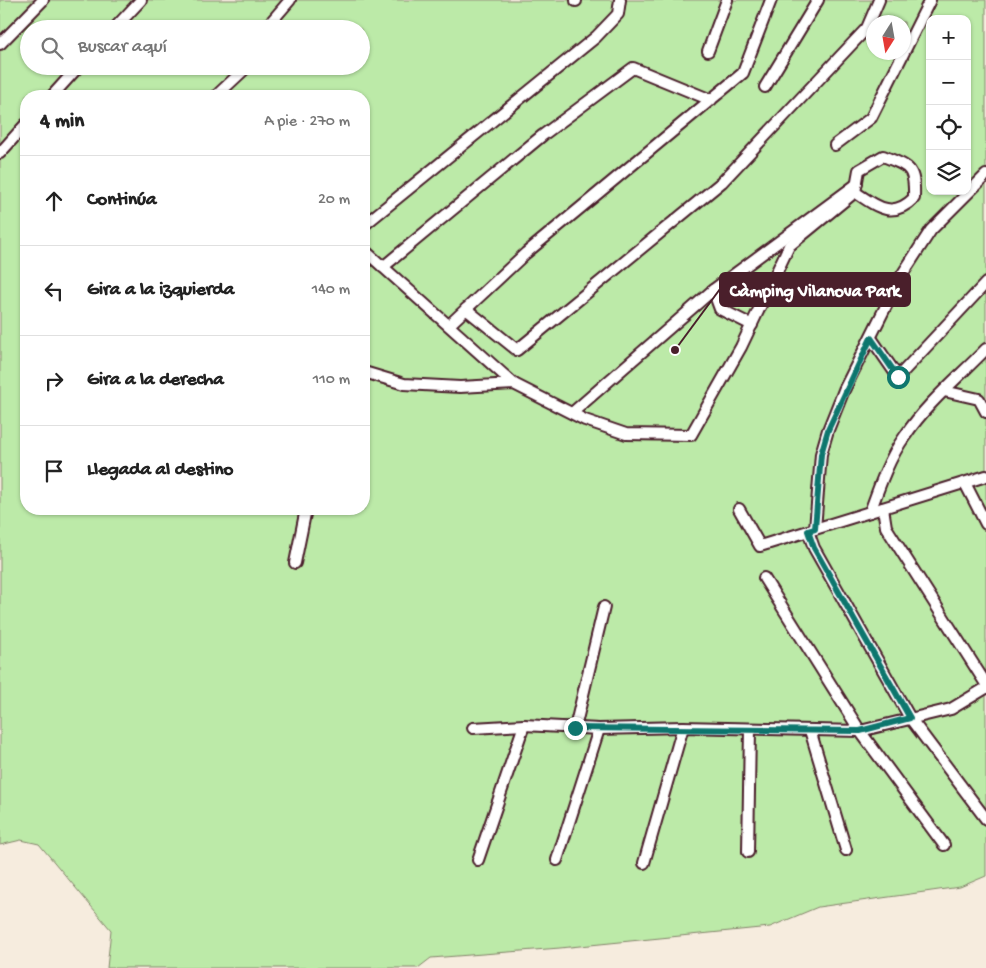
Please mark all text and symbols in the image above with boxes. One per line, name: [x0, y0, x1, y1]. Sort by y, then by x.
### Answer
north arrow: [866, 15, 911, 60]
map controls: [926, 15, 971, 195]
button: +: [926, 15, 971, 60]
search box: [20, 20, 370, 75]
icon: search: [38, 34, 66, 62]
text: Buscar aquí: [78, 36, 167, 59]
button: −: [926, 60, 971, 105]
button: locate: [926, 105, 971, 150]
text: 4 min: [40, 110, 84, 135]
text: A pie · 270 m: [264, 113, 350, 132]
button: layers: [926, 150, 971, 195]
icon: ahead: [40, 187, 68, 215]
text: Continúa: [87, 189, 157, 212]
text: 20 m: [318, 191, 350, 210]
callout: Càmping Vilanova Park: [720, 273, 910, 306]
icon: left: [40, 277, 68, 305]
text: Gira a la izquierda: [87, 279, 234, 302]
text: 140 m: [312, 281, 350, 300]
text: Càmping Vilanova Park: [729, 282, 902, 303]
route start: [887, 366, 910, 389]
icon: right: [40, 367, 68, 395]
text: Gira a la derecha: [87, 369, 224, 392]
text: 110 m: [313, 371, 350, 390]
icon: arrive: [40, 457, 68, 485]
text: Llegada al destino: [87, 459, 233, 482]
route end: [564, 717, 587, 740]

